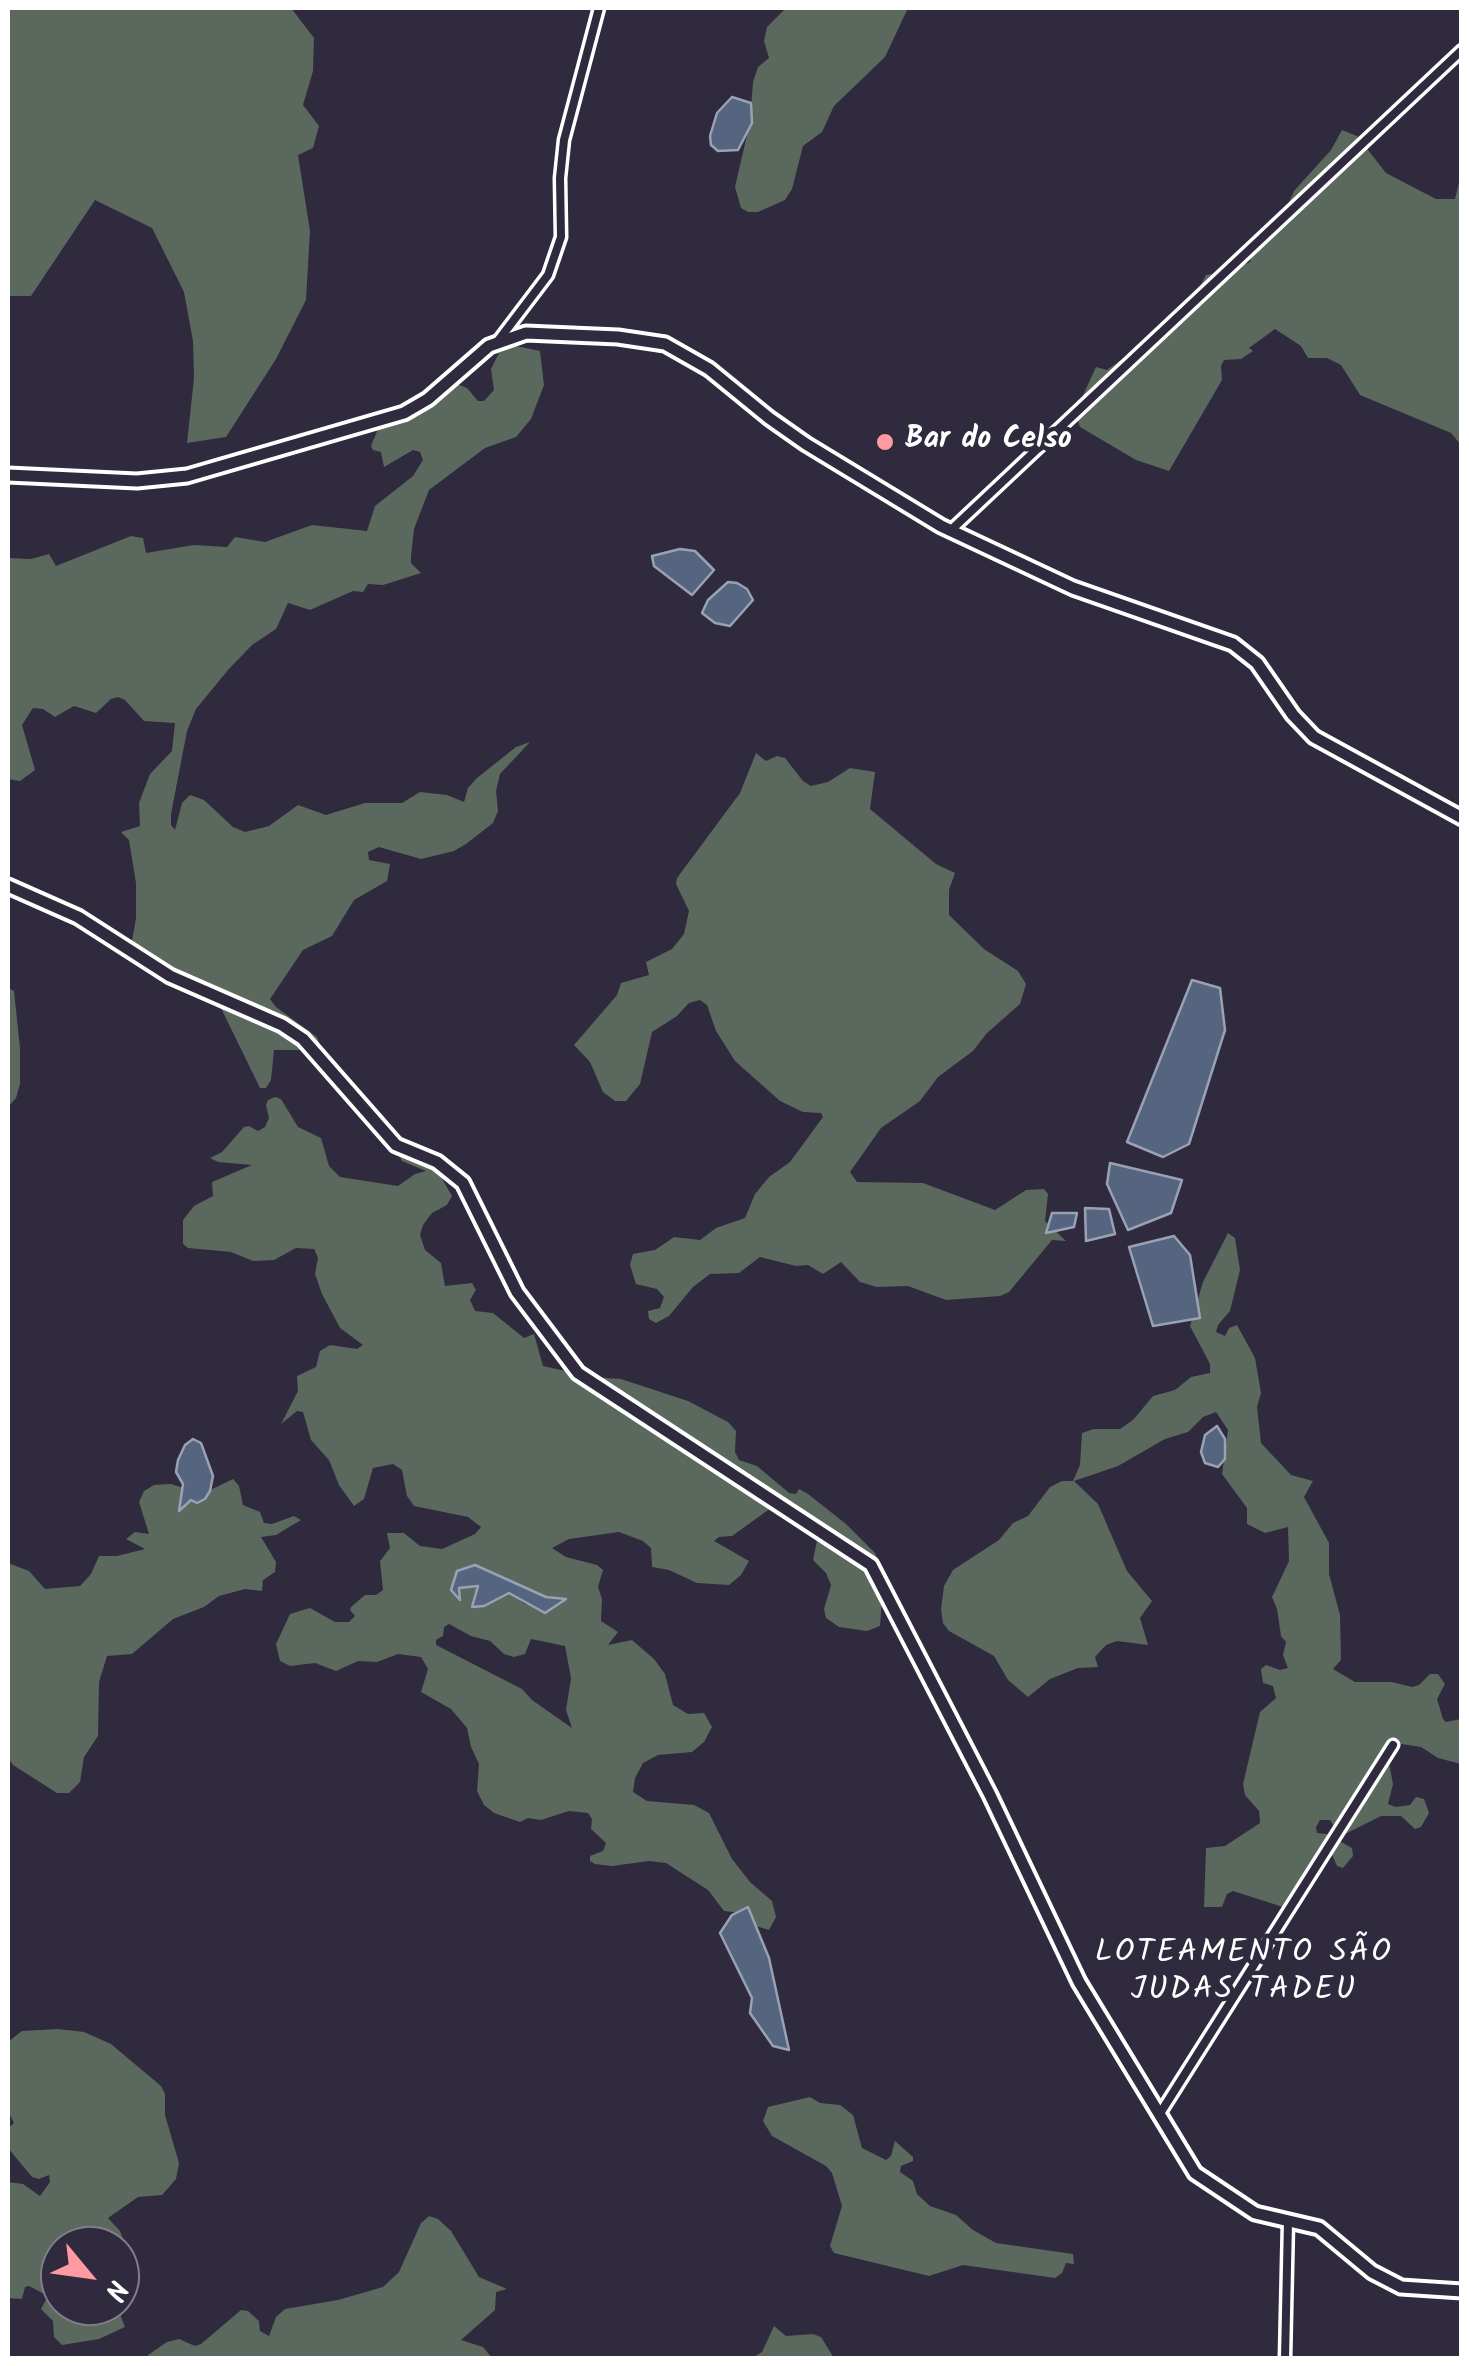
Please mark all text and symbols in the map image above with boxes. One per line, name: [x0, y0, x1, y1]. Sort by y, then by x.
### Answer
place label: Bar do Celso: [905, 424, 1072, 460]
marker: Bar do Celso: [874, 431, 896, 453]
district label: LOTEAMENTO SÃO JUDAS TADEU: [1095, 1937, 1393, 2012]
north arrow: [40, 2226, 140, 2326]
text: N: [91, 2271, 139, 2308]

